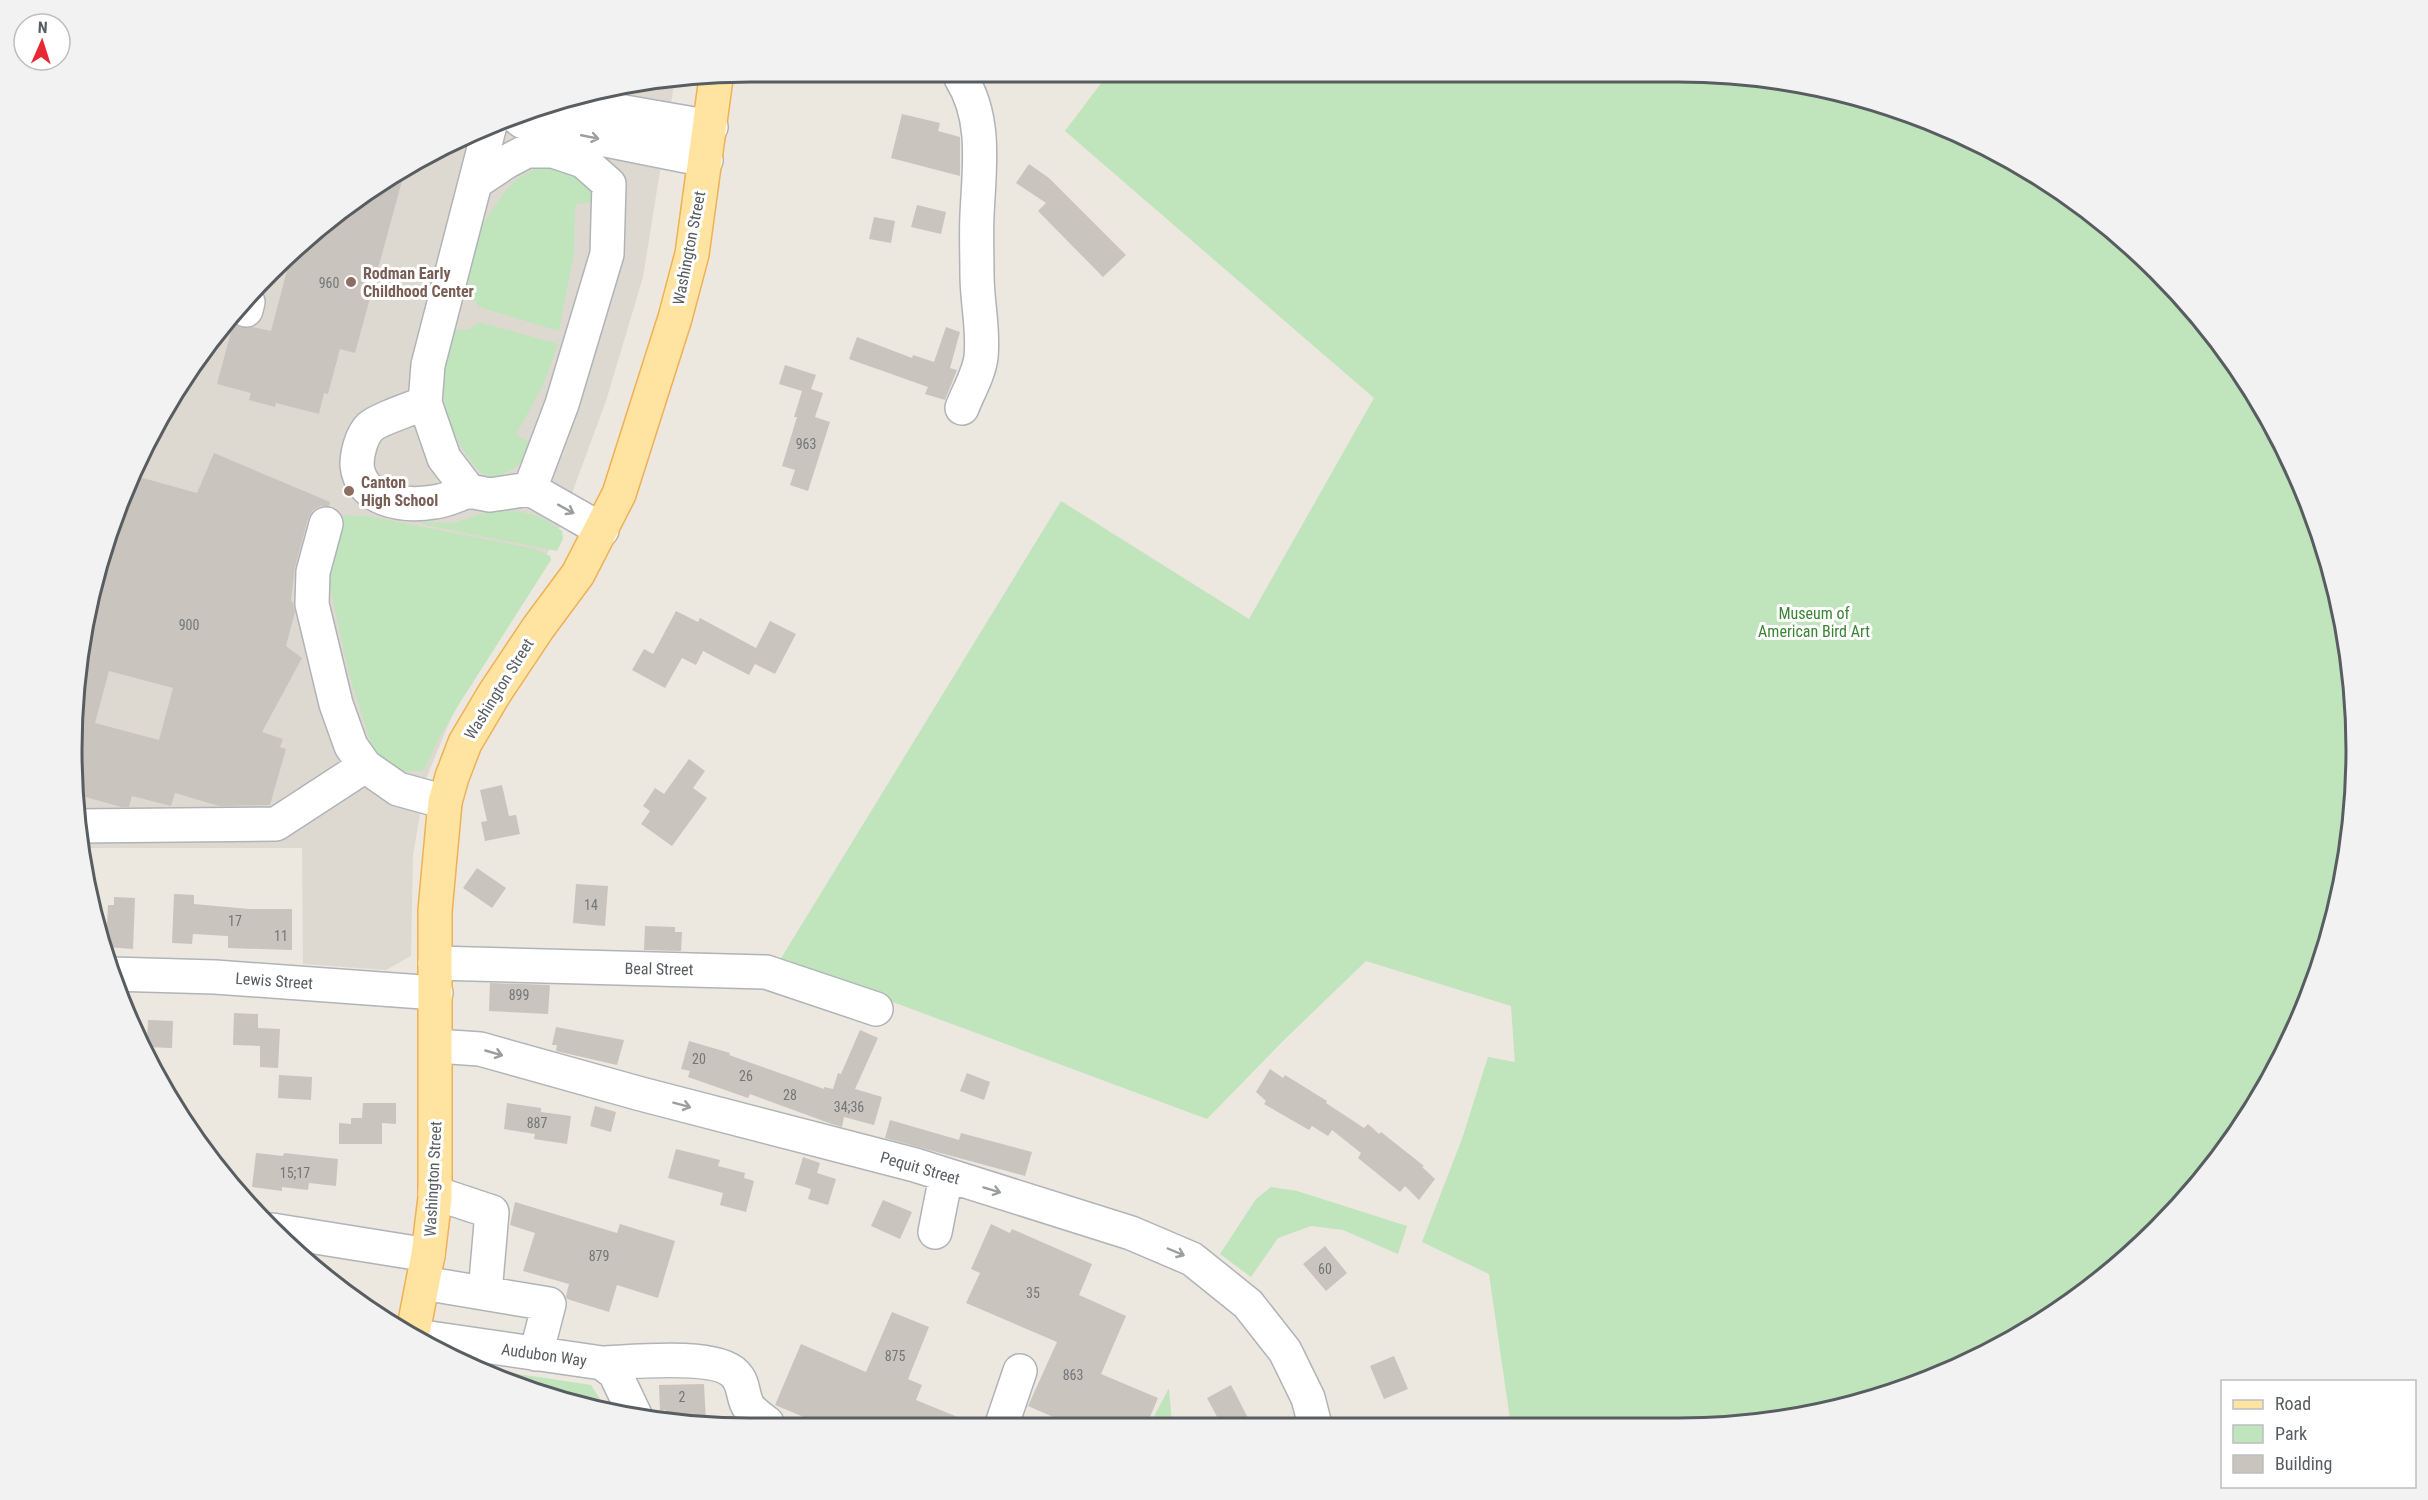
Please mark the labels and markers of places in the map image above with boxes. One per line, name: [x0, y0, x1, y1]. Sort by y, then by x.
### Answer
place label: Rodman Early Childhood Center: [363, 264, 474, 301]
marker: Rodman Early Childhood Center: [344, 275, 358, 289]
place label: Canton High School: [361, 473, 438, 510]
marker: Canton High School: [342, 484, 356, 498]

